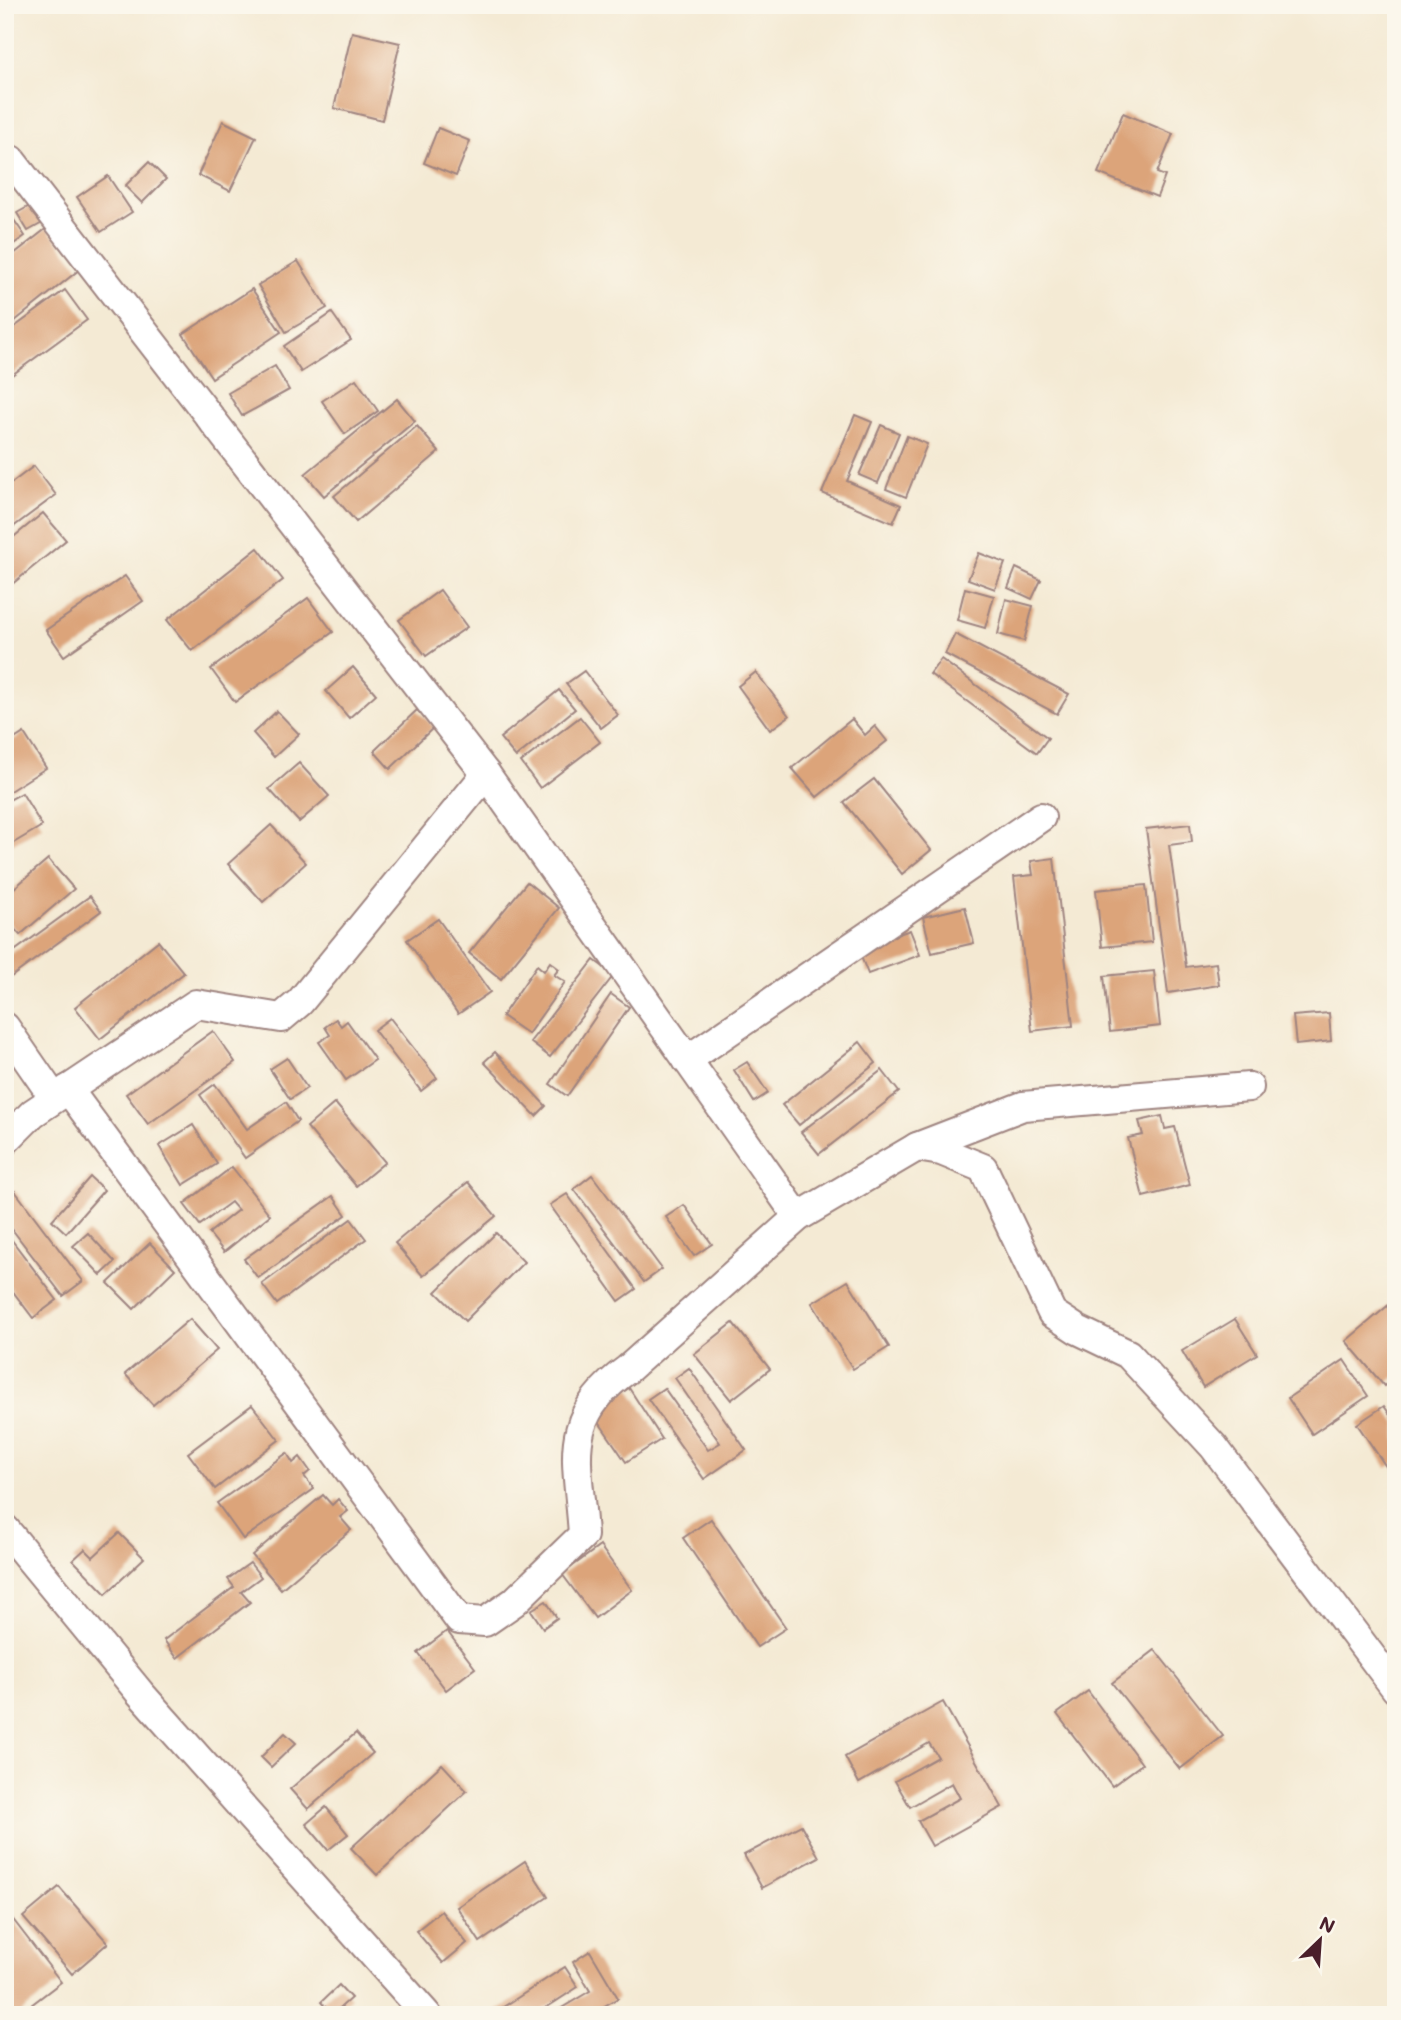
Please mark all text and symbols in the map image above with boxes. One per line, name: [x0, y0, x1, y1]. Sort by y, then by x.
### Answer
north arrow: [1286, 1904, 1356, 1974]
text: N: [1316, 1910, 1339, 1939]

